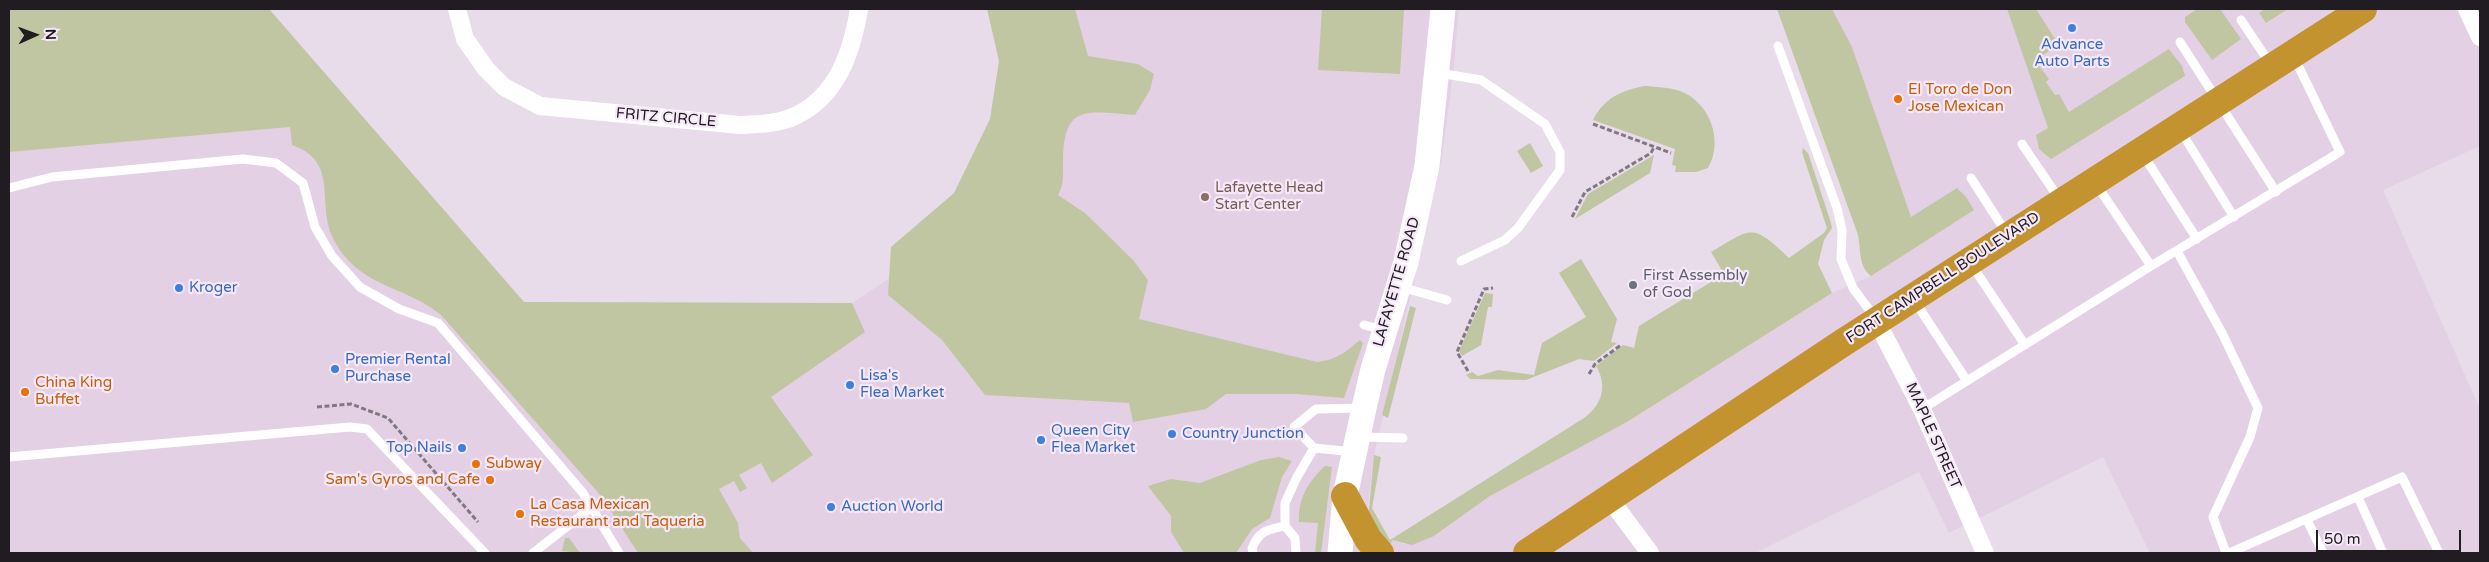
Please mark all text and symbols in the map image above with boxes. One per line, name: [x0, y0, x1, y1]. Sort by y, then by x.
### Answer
north arrow: [10, 10, 60, 60]
marker: Advance Auto Parts: [2066, 22, 2078, 34]
text: N: [42, 29, 59, 40]
place label: Advance Auto Parts: [2034, 36, 2110, 71]
place label: El Toro de Don Jose Mexican: [1908, 81, 2012, 116]
marker: El Toro de Don Jose Mexican: [1892, 93, 1904, 105]
street label: FRITZ CIRCLE: [615, 105, 717, 131]
place label: Lafayette Head Start Center: [1215, 179, 1323, 214]
marker: Lafayette Head Start Center: [1199, 191, 1211, 203]
street label: FORT CAMPBELL BOULEVARD: [1843, 209, 2043, 347]
street label: LAFAYETTE ROAD: [1370, 215, 1424, 349]
place label: First Assembly of God: [1643, 267, 1747, 302]
place label: Kroger: [189, 279, 237, 297]
marker: First Assembly of God: [1627, 279, 1639, 291]
marker: Kroger: [173, 282, 185, 294]
place label: Premier Rental Purchase: [345, 351, 451, 386]
marker: Premier Rental Purchase: [329, 363, 341, 375]
place label: Lisa's Flea Market: [860, 367, 944, 402]
place label: China King Buffet: [35, 374, 112, 409]
marker: Lisa's Flea Market: [844, 379, 856, 391]
street label: MAPLE STREET: [1901, 380, 1965, 492]
marker: China King Buffet: [19, 386, 31, 398]
place label: Queen City Flea Market: [1051, 422, 1135, 457]
place label: Country Junction: [1182, 425, 1304, 443]
marker: Country Junction: [1166, 428, 1178, 440]
marker: Queen City Flea Market: [1035, 434, 1047, 446]
place label: Top Nails: [386, 439, 452, 457]
marker: Top Nails: [456, 442, 468, 454]
place label: Subway: [486, 455, 542, 473]
marker: Subway: [470, 458, 482, 470]
place label: Sam's Gyros and Cafe: [326, 471, 480, 489]
marker: Sam's Gyros and Cafe: [484, 474, 496, 486]
place label: La Casa Mexican Restaurant and Taqueria: [530, 496, 705, 531]
place label: Auction World: [841, 498, 943, 516]
marker: Auction World: [825, 501, 837, 513]
marker: La Casa Mexican Restaurant and Taqueria: [514, 508, 526, 520]
scale bar: [2319, 520, 2464, 552]
text: 50 m: [2324, 530, 2361, 548]

